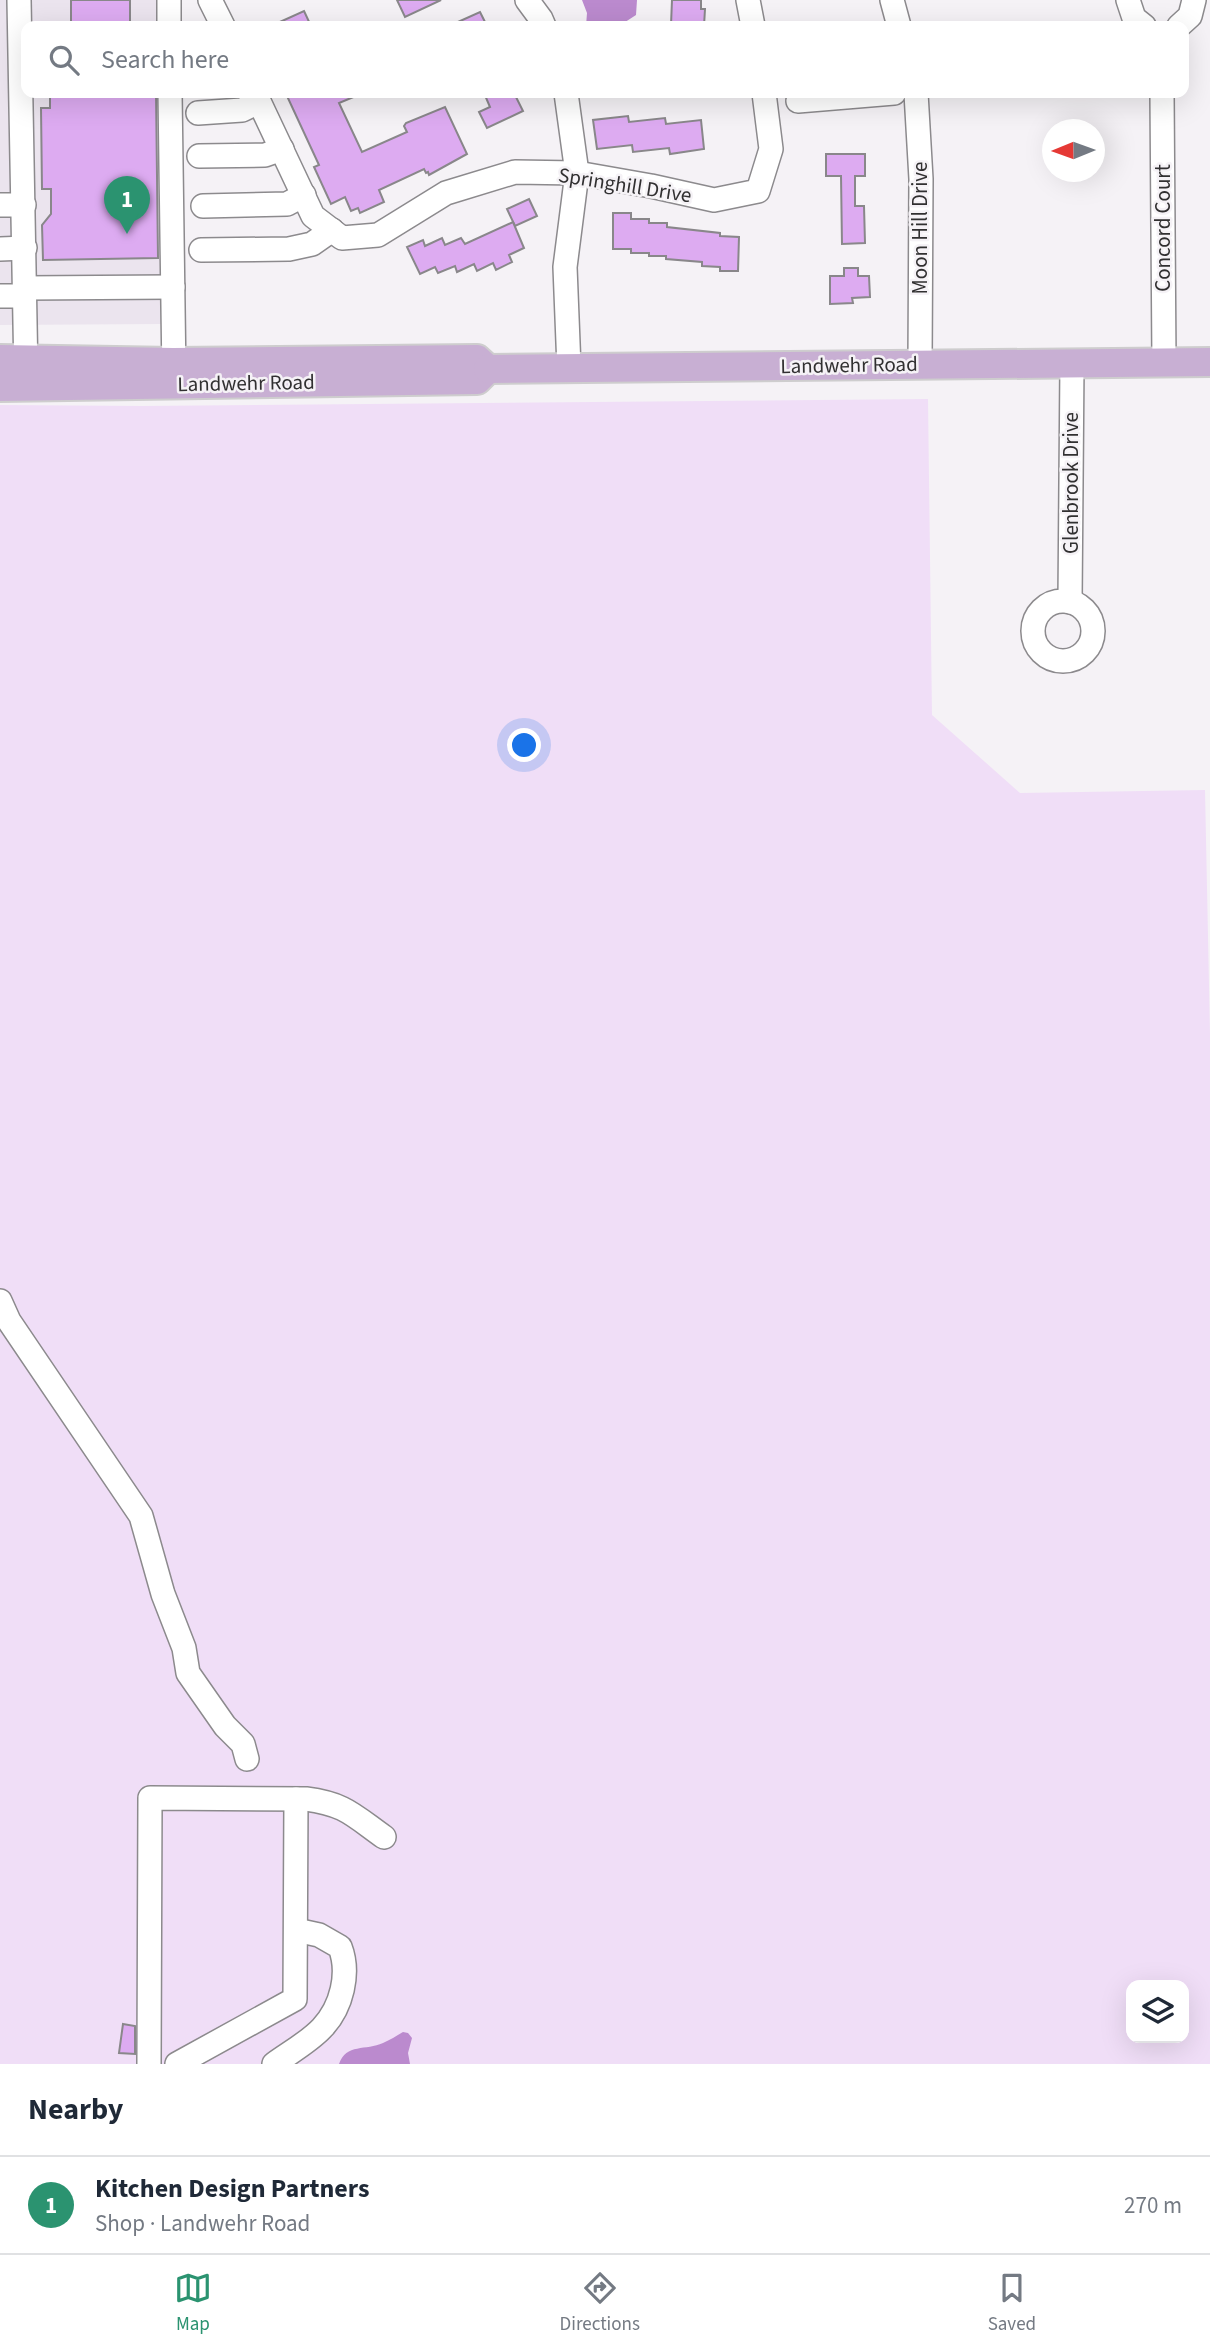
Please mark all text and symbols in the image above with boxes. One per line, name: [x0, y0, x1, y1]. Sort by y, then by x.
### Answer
search box: [21, 21, 1189, 98]
icon: search: [45, 41, 83, 79]
text: Search here: [101, 41, 229, 78]
north arrow: [1042, 119, 1105, 182]
street label: Springhill Drive: [556, 160, 694, 210]
street label: Moon Hill Drive: [905, 162, 935, 295]
street label: Concord Court: [1148, 164, 1178, 292]
pin: 1: [104, 176, 150, 234]
street label: Landwehr Road: [780, 349, 918, 381]
street label: Landwehr Road: [177, 367, 315, 399]
street label: Glenbrook Drive: [1056, 412, 1086, 554]
your location: [507, 728, 541, 762]
map controls: [1126, 1980, 1189, 2043]
button: layers: [1126, 1980, 1189, 2043]
text: Nearby: [28, 2088, 123, 2131]
text: Kitchen Design Partners: [95, 2170, 369, 2207]
text: 1: [45, 2189, 57, 2222]
text: 270 m: [1124, 2189, 1182, 2222]
text: Shop · Landwehr Road: [95, 2207, 310, 2240]
tab: Map: [174, 2269, 212, 2338]
tab: Directions: [560, 2269, 640, 2338]
tab: Saved: [988, 2269, 1036, 2338]

